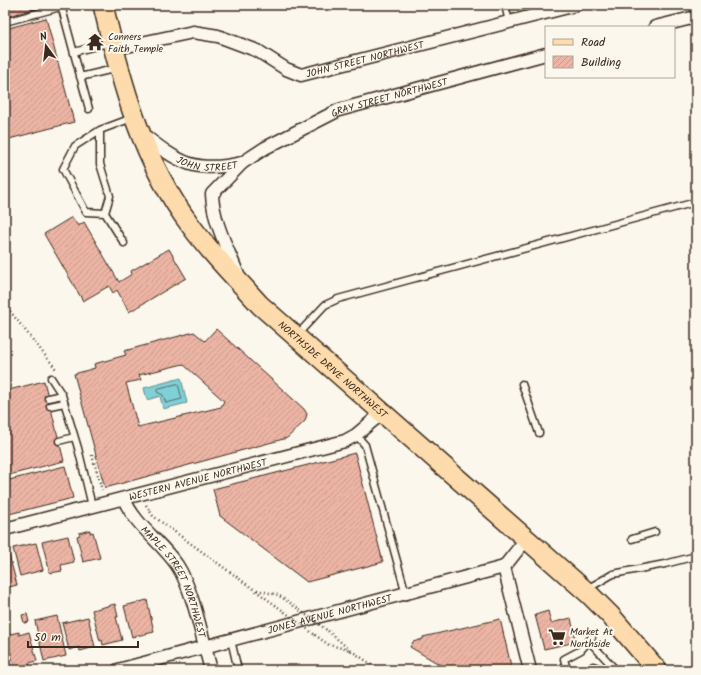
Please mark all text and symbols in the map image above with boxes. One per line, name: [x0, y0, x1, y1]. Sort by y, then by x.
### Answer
north arrow: [26, 26, 66, 66]
legend: [545, 26, 675, 78]
text: N: [38, 28, 49, 47]
place label: Conners Faith Temple: [108, 29, 164, 57]
temple icon: Conners Faith Temple: [85, 32, 105, 52]
text: Road: [581, 33, 606, 52]
street label: JOHN STREET NORTHWEST: [304, 37, 427, 82]
text: Building: [581, 53, 621, 72]
street label: GRAY STREET NORTHWEST: [328, 74, 451, 122]
street label: JOHN STREET: [173, 152, 241, 176]
street label: NORTHSIDE DRIVE NORTHWEST: [274, 317, 392, 424]
street label: WESTERN AVENUE NORTHWEST: [127, 454, 270, 506]
street label: MAPLE STREET NORTHWEST: [136, 522, 210, 641]
street label: JONES AVENUE NORTHWEST: [266, 590, 395, 639]
scale bar: [28, 623, 138, 649]
place label: Market At Northside: [570, 624, 613, 652]
supermarket icon: Market At Northside: [547, 627, 567, 647]
text: 50 m: [34, 628, 61, 647]

